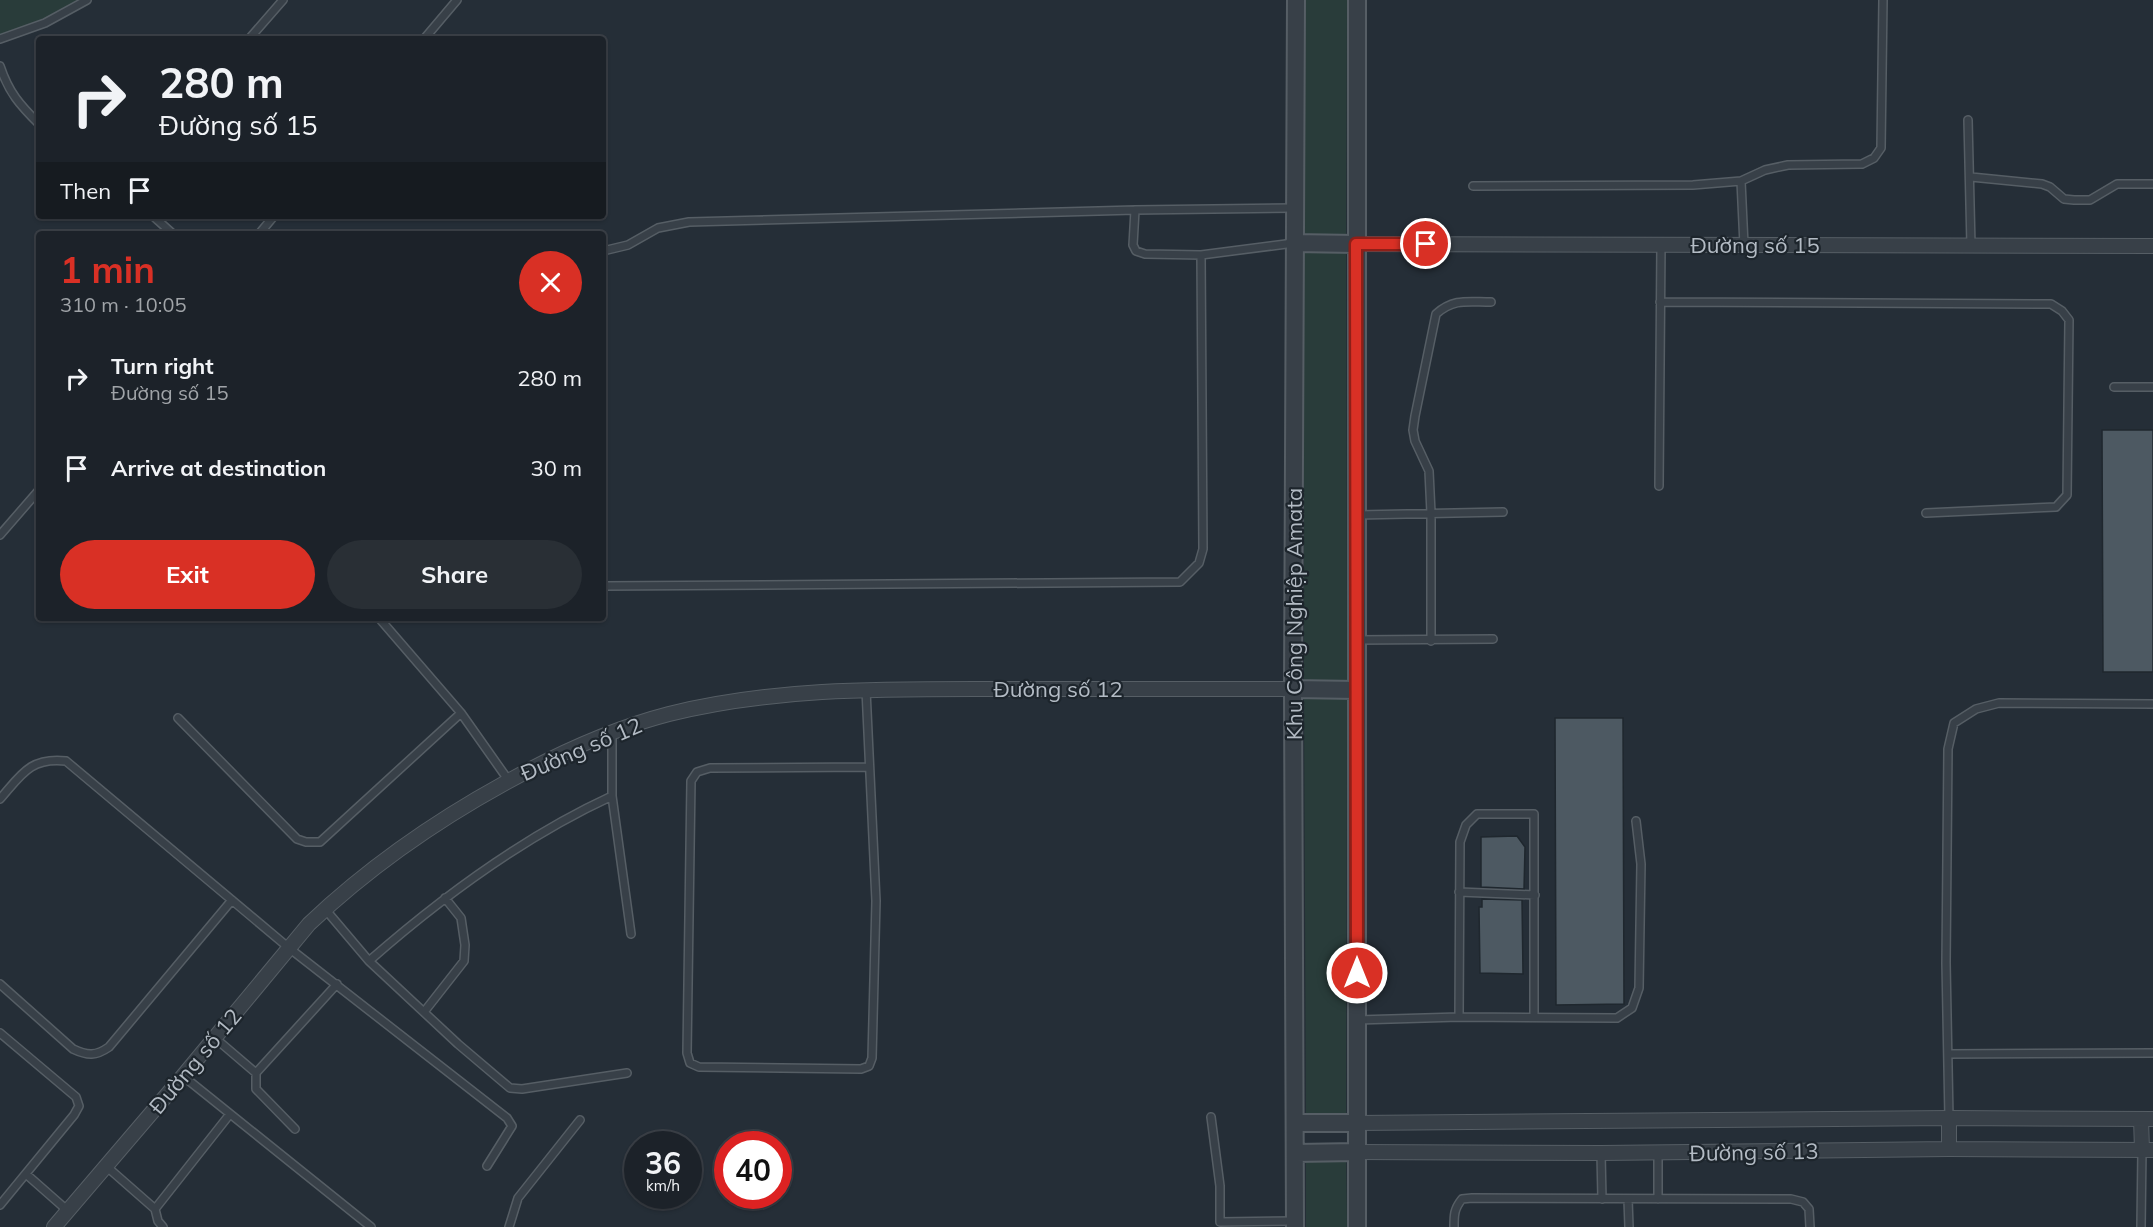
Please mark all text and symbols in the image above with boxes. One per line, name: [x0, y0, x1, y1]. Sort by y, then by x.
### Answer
text: 280 m: [159, 56, 284, 109]
icon: right: [60, 60, 138, 138]
text: Đường số 15: [159, 108, 318, 142]
icon: arrive: [123, 174, 156, 207]
text: Then: [60, 177, 111, 205]
pin: [1400, 218, 1451, 269]
icon: arrive: [1409, 227, 1442, 260]
street label: Đường số 15: [1690, 231, 1820, 259]
text: 1 min: [60, 247, 155, 292]
button: close: [519, 251, 582, 314]
text: 310 m · 10:05: [60, 292, 186, 317]
text: Turn right: [111, 352, 214, 380]
icon: right: [60, 362, 93, 395]
text: 280 m: [517, 364, 582, 392]
text: Đường số 15: [111, 380, 228, 405]
icon: arrive: [60, 452, 93, 485]
text: Arrive at destination: [111, 454, 326, 482]
text: 30 m: [531, 454, 582, 482]
street label: Khu Công Nghiệp Amata: [1280, 488, 1308, 740]
button: Exit: [60, 540, 315, 609]
button: Share: [327, 540, 582, 609]
street label: Đường số 12: [993, 675, 1123, 703]
street label: Đường số 12: [516, 711, 646, 787]
position arrow: [1325, 941, 1389, 1005]
street label: Đường số 12: [143, 1003, 247, 1119]
speed limit sign: 40: [714, 1131, 792, 1209]
street label: Đường số 13: [1689, 1137, 1819, 1167]
text: 36: [645, 1144, 681, 1182]
text: km/h: [646, 1176, 680, 1195]

